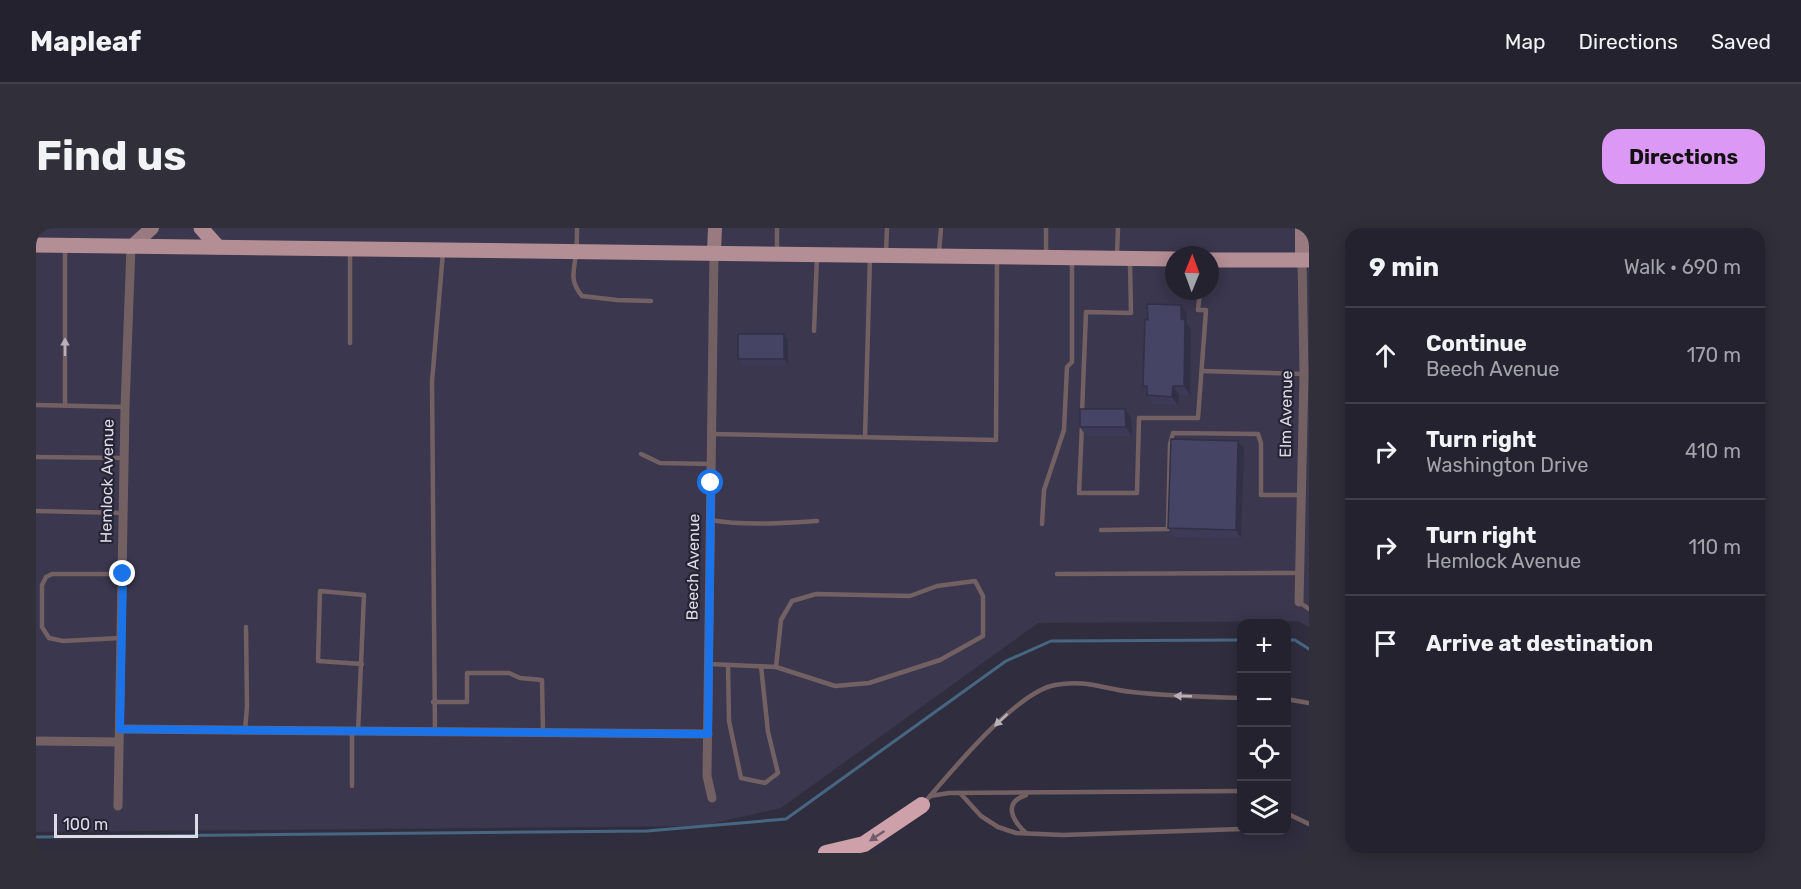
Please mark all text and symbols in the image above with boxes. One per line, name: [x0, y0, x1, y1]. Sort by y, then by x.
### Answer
text: Mapleaf: [30, 25, 141, 58]
text: Map: [1505, 29, 1546, 54]
text: Directions: [1579, 29, 1678, 54]
text: Saved: [1711, 29, 1771, 54]
button: Directions: [1602, 129, 1765, 184]
text: Find us: [36, 131, 187, 181]
north arrow: [1165, 246, 1219, 300]
text: 9 min: [1369, 252, 1439, 283]
text: Walk · 690 m: [1624, 255, 1741, 279]
text: Continue: [1426, 330, 1527, 357]
one-way arrow: [60, 337, 70, 356]
icon: ahead: [1369, 339, 1402, 372]
text: 170 m: [1687, 343, 1741, 367]
text: Beech Avenue: [1426, 357, 1559, 381]
street label: Elm Avenue: [1276, 370, 1296, 458]
street label: Hemlock Avenue: [96, 419, 118, 543]
text: Turn right: [1426, 426, 1536, 453]
icon: right: [1369, 435, 1402, 468]
text: 410 m: [1685, 439, 1741, 463]
text: Washington Drive: [1426, 453, 1588, 477]
route start: [697, 469, 723, 495]
street label: Beech Avenue: [683, 513, 703, 621]
text: Turn right: [1426, 522, 1536, 549]
icon: right: [1369, 531, 1402, 564]
text: 110 m: [1689, 535, 1741, 559]
text: Hemlock Avenue: [1426, 549, 1581, 573]
route end: [109, 560, 135, 586]
map controls: [1237, 619, 1291, 835]
button: +: [1237, 619, 1291, 673]
icon: arrive: [1369, 627, 1402, 660]
text: Arrive at destination: [1426, 630, 1653, 657]
button: −: [1237, 673, 1291, 727]
one-way arrow: [1174, 691, 1193, 701]
one-way arrow: [993, 713, 1008, 727]
button: locate: [1237, 727, 1291, 781]
button: layers: [1237, 781, 1291, 835]
scale bar: [54, 811, 198, 838]
text: 100 m: [63, 815, 108, 834]
one-way arrow: [869, 830, 885, 841]

